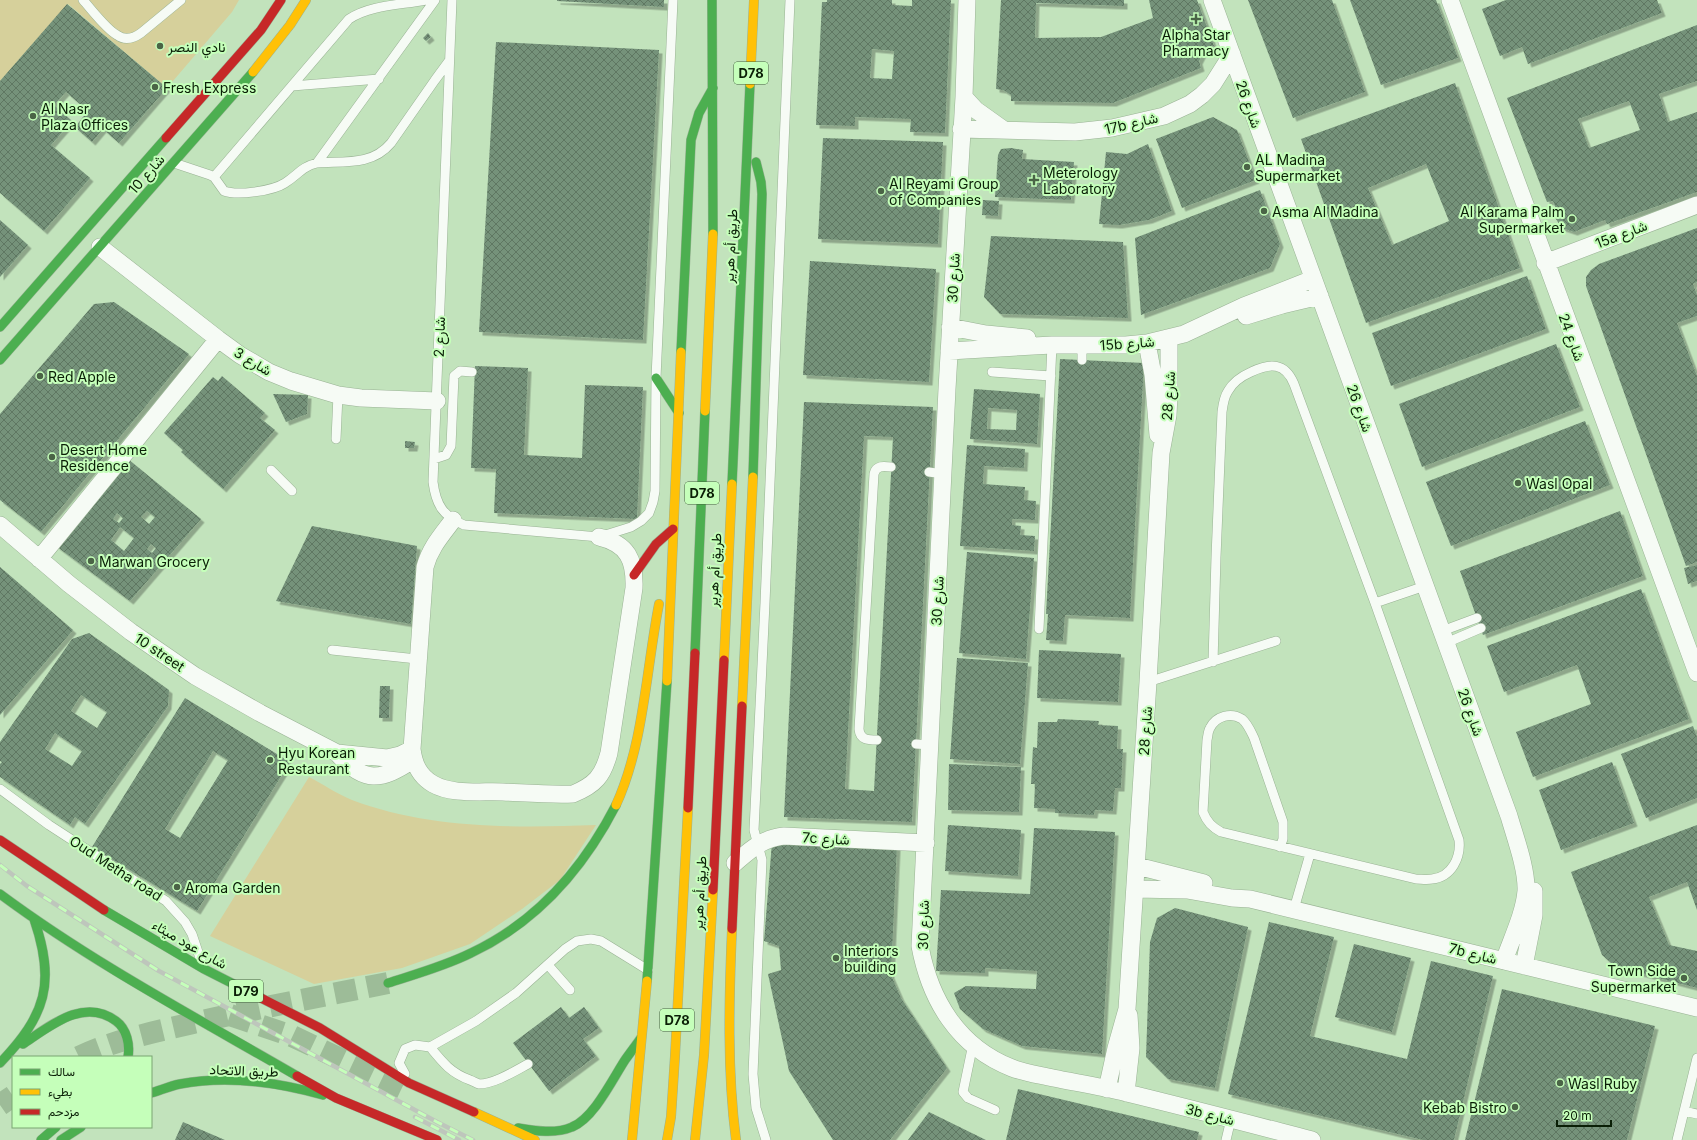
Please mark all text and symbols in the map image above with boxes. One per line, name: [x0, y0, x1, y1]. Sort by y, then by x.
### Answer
marker: Alpha Star Pharmacy: [1191, 14, 1201, 24]
place label: Alpha Star Pharmacy: [1162, 26, 1230, 59]
place label: نادي النصر: [167, 38, 226, 59]
marker: نادي النصر: [155, 41, 165, 51]
road number: D78: [734, 62, 768, 84]
street label: شارع 26: [1230, 78, 1265, 131]
place label: Fresh Express: [163, 79, 256, 96]
marker: Fresh Express: [150, 82, 160, 92]
place label: Al Nasr Plaza Offices: [41, 100, 128, 133]
street label: 17b شارع: [1103, 109, 1160, 140]
marker: Al Nasr Plaza Offices: [28, 111, 38, 121]
street label: شارع 10: [124, 151, 170, 199]
place label: AL Madina Supermarket: [1255, 151, 1341, 184]
marker: AL Madina Supermarket: [1242, 162, 1252, 172]
place label: Meterology Laboratory: [1043, 164, 1118, 197]
marker: Meterology Laboratory: [1028, 174, 1040, 186]
place label: Al Reyami Group of Companies: [889, 175, 999, 208]
marker: Al Reyami Group of Companies: [876, 186, 886, 196]
place label: Asma Al Madina: [1272, 203, 1379, 220]
place label: Al Karama Palm Supermarket: [1460, 203, 1564, 236]
marker: Asma Al Madina: [1259, 206, 1269, 216]
street label: طريق أم هرير: [720, 208, 741, 285]
marker: Al Karama Palm Supermarket: [1567, 214, 1577, 224]
street label: 15a شارع: [1593, 216, 1650, 254]
street label: شارع 30: [943, 253, 966, 303]
street label: شارع 24: [1553, 311, 1588, 364]
street label: شارع 2: [430, 316, 451, 358]
street label: 15b شارع: [1099, 333, 1155, 356]
street label: شارع 3: [230, 343, 275, 381]
place label: Red Apple: [48, 368, 116, 385]
marker: Red Apple: [35, 371, 45, 381]
street label: شارع 28: [1158, 371, 1181, 421]
street label: شارع 26: [1341, 382, 1376, 435]
place label: Desert Home Residence: [60, 441, 147, 474]
marker: Desert Home Residence: [47, 452, 57, 462]
place label: Wasl Opal: [1526, 475, 1592, 492]
marker: Wasl Opal: [1513, 478, 1523, 488]
road number: D78: [685, 482, 719, 504]
street label: طريق أم هرير: [704, 532, 725, 609]
place label: Marwan Grocery: [99, 553, 210, 570]
marker: Marwan Grocery: [86, 556, 96, 566]
street label: شارع 30: [927, 576, 950, 626]
street label: 10 street: [132, 629, 188, 675]
street label: شارع 26: [1452, 686, 1487, 739]
street label: شارع 28: [1135, 706, 1158, 756]
place label: Hyu Korean Restaurant: [278, 744, 355, 777]
marker: Hyu Korean Restaurant: [265, 755, 275, 765]
street label: 7c شارع: [802, 828, 850, 851]
street label: Oud Metha road: [67, 832, 165, 904]
street label: طريق أم هرير: [689, 855, 710, 932]
place label: Aroma Garden: [185, 879, 281, 896]
marker: Aroma Garden: [172, 882, 182, 892]
street label: شارع 30: [914, 900, 935, 950]
street label: شارع عود ميثاء: [148, 916, 230, 975]
street label: 7b شارع: [1447, 939, 1499, 970]
place label: Interiors building: [844, 942, 899, 975]
marker: Interiors building: [831, 953, 841, 963]
place label: Town Side Supermarket: [1591, 962, 1676, 995]
marker: Town Side Supermarket: [1679, 973, 1689, 983]
road number: D79: [229, 980, 263, 1002]
road number: D78: [660, 1009, 694, 1031]
legend: [12, 1056, 152, 1128]
street label: طريق الاتحاد: [209, 1060, 279, 1081]
text: سالك: [48, 1064, 75, 1079]
place label: Wasl Ruby: [1568, 1075, 1637, 1092]
marker: Wasl Ruby: [1555, 1078, 1565, 1088]
text: بطيء: [48, 1084, 72, 1102]
place label: Kebab Bistro: [1423, 1099, 1507, 1116]
street label: 3b شارع: [1183, 1100, 1236, 1131]
marker: Kebab Bistro: [1510, 1102, 1520, 1112]
scale bar: [1557, 1102, 1611, 1128]
text: مزدحم: [48, 1104, 79, 1120]
text: 20 m: [1563, 1108, 1592, 1123]

